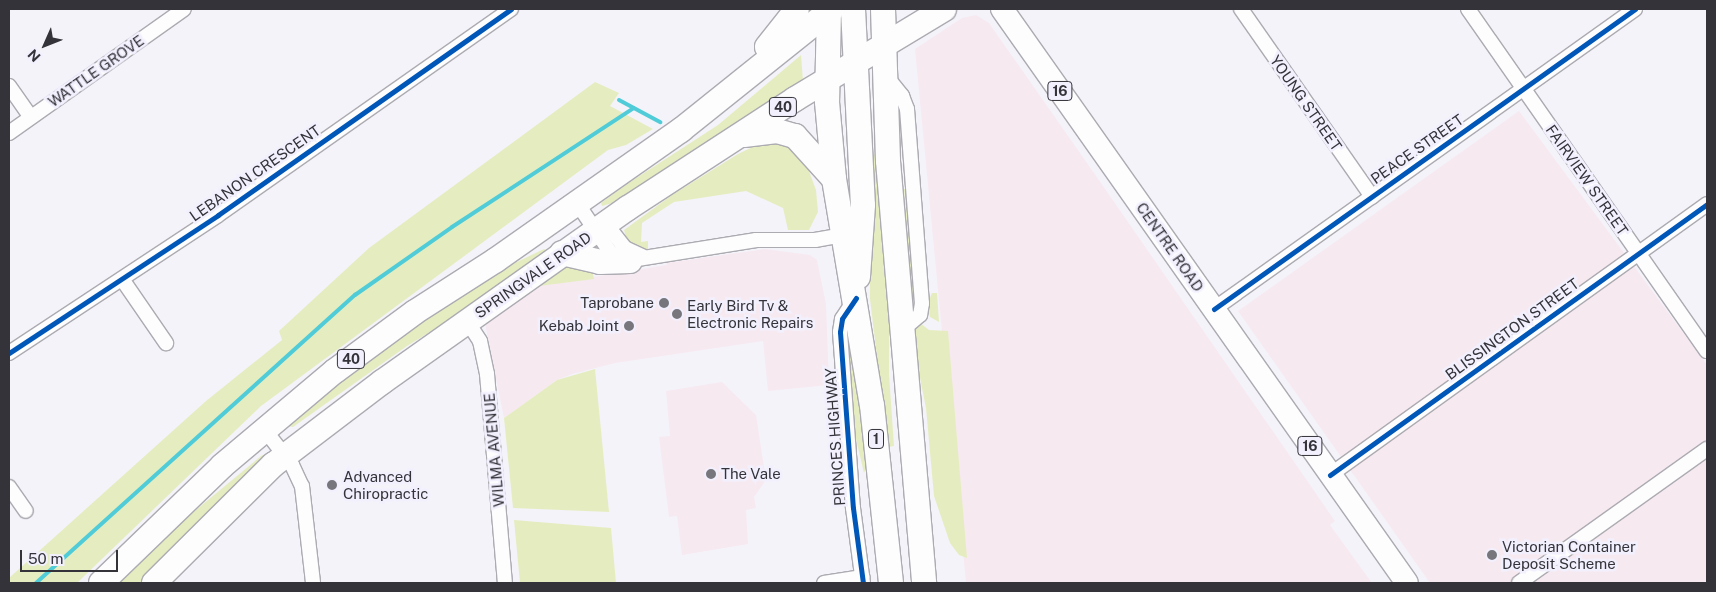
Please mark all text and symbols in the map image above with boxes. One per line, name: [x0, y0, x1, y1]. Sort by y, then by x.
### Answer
north arrow: [20, 20, 70, 70]
street label: WATTLE GROVE: [45, 31, 147, 111]
text: N: [25, 46, 44, 65]
street label: YOUNG STREET: [1266, 52, 1346, 154]
road number: 16: [1046, 80, 1074, 102]
road number: 40: [768, 95, 798, 118]
street label: PEACE STREET: [1367, 110, 1467, 188]
street label: LEBANON CRESCENT: [186, 121, 324, 225]
street label: FAIRVIEW STREET: [1542, 121, 1632, 239]
street label: CENTRE ROAD: [1133, 199, 1207, 295]
street label: SPRINGVALE ROAD: [471, 228, 595, 322]
street label: BLISSINGTON STREET: [1442, 275, 1582, 383]
place label: Taprobane: [580, 294, 654, 312]
place label: Early Bird Tv & Electronic Repairs: [687, 296, 814, 331]
marker: Taprobane: [658, 297, 670, 309]
marker: Early Bird Tv & Electronic Repairs: [671, 308, 683, 320]
place label: Kebab Joint: [539, 317, 619, 335]
marker: Kebab Joint: [623, 320, 635, 332]
road number: 40: [336, 348, 366, 370]
street label: PRINCES HIGHWAY: [821, 368, 849, 506]
street label: WILMA AVENUE: [480, 392, 508, 508]
road number: 1: [867, 428, 885, 450]
road number: 16: [1296, 434, 1324, 458]
place label: The Vale: [721, 465, 781, 483]
place label: Advanced Chiropractic: [343, 467, 428, 502]
marker: The Vale: [705, 468, 717, 480]
marker: Advanced Chiropractic: [325, 478, 339, 492]
place label: Victorian Container Deposit Scheme: [1502, 537, 1636, 572]
scale bar: [22, 540, 120, 572]
marker: Victorian Container Deposit Scheme: [1486, 549, 1498, 561]
text: 50 m: [28, 550, 63, 567]

